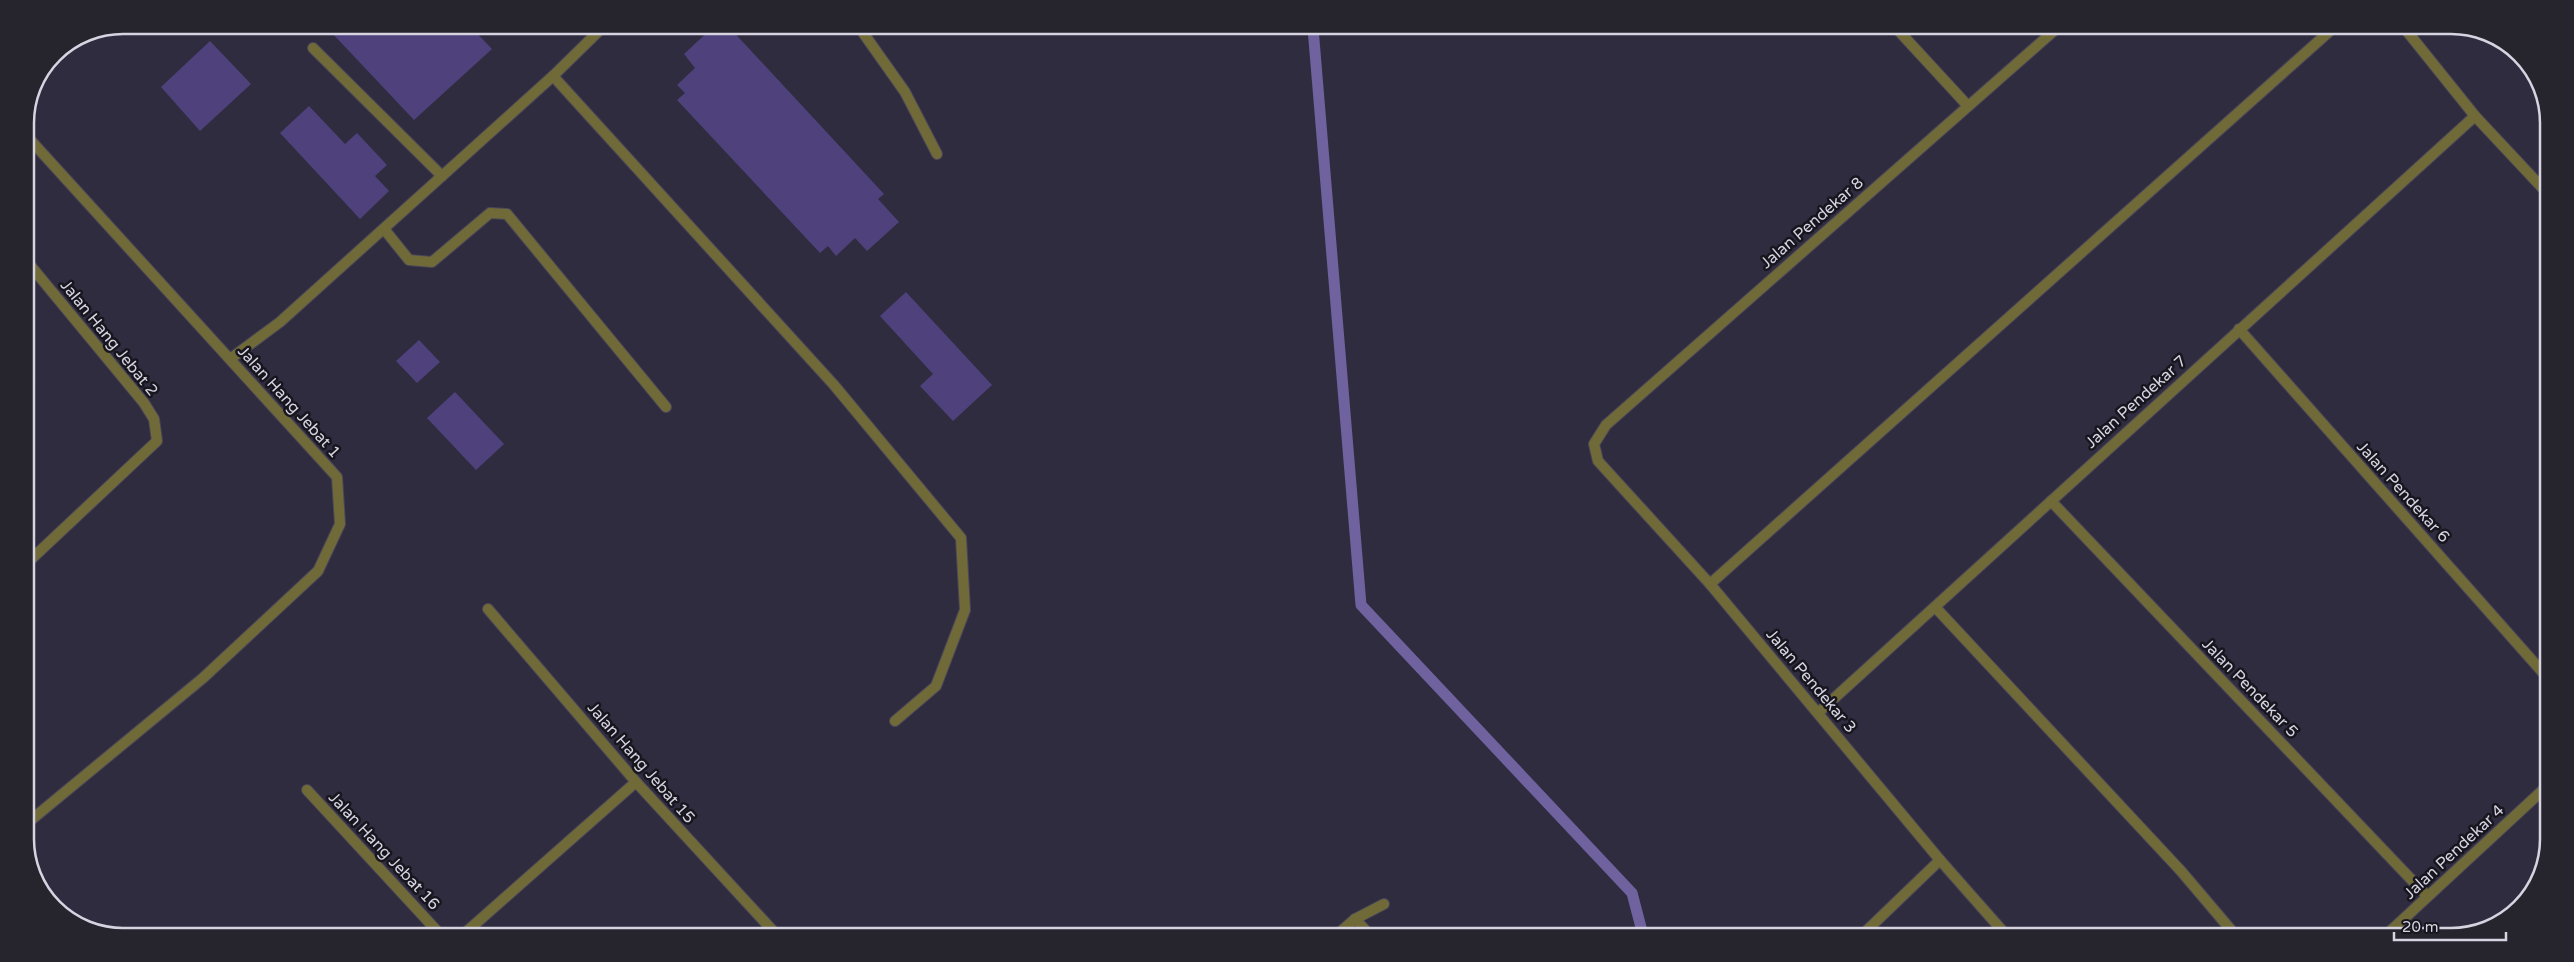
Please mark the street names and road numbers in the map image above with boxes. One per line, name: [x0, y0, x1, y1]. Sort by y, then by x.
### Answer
street label: Jalan Pendekar 8: [1756, 173, 1868, 273]
street label: Jalan Hang Jebat 2: [56, 276, 162, 400]
street label: Jalan Hang Jebat 1: [233, 342, 345, 462]
street label: Jalan Pendekar 7: [2081, 351, 2191, 453]
street label: Jalan Pendekar 6: [2352, 437, 2454, 547]
street label: Jalan Pendekar 3: [1762, 625, 1860, 737]
street label: Jalan Pendekar 5: [2198, 634, 2302, 742]
street label: Jalan Hang Jebat 15: [583, 698, 699, 828]
street label: Jalan Hang Jebat 16: [324, 788, 444, 914]
street label: Jalan Pendekar 4: [2400, 800, 2508, 904]

